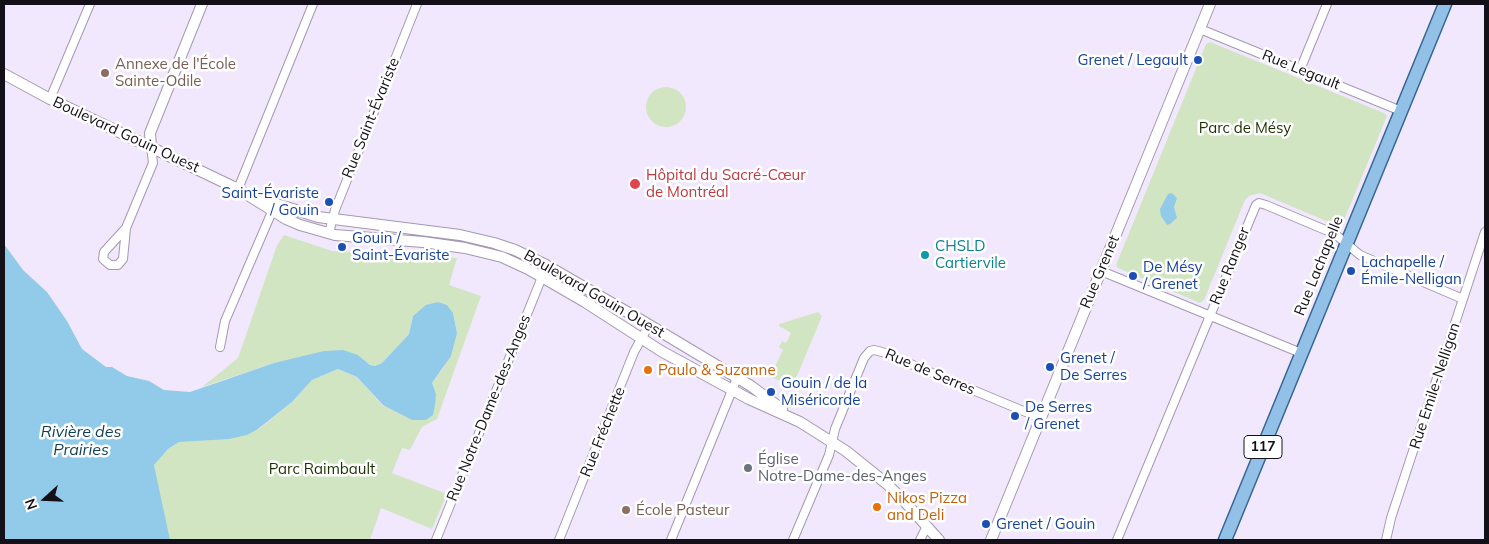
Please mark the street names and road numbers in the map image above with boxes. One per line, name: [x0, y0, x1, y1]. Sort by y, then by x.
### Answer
street label: Rue Legault: [1259, 46, 1343, 94]
street label: Rue Saint-Évariste: [339, 55, 403, 181]
street label: Boulevard Gouin Ouest: [50, 93, 202, 177]
street label: Rue Lachapelle: [1291, 214, 1347, 318]
street label: Rue Ranger: [1206, 225, 1254, 307]
street label: Rue Grenet: [1077, 233, 1123, 311]
street label: Boulevard Gouin Ouest: [520, 246, 668, 342]
street label: Rue Notre-Dame-des-Anges: [443, 312, 535, 504]
street label: Rue Emile-Nelligan: [1406, 320, 1464, 452]
street label: Rue de Serres: [882, 345, 978, 399]
street label: Rue Fréchette: [577, 384, 629, 480]
road number: 117: [1244, 436, 1282, 458]

